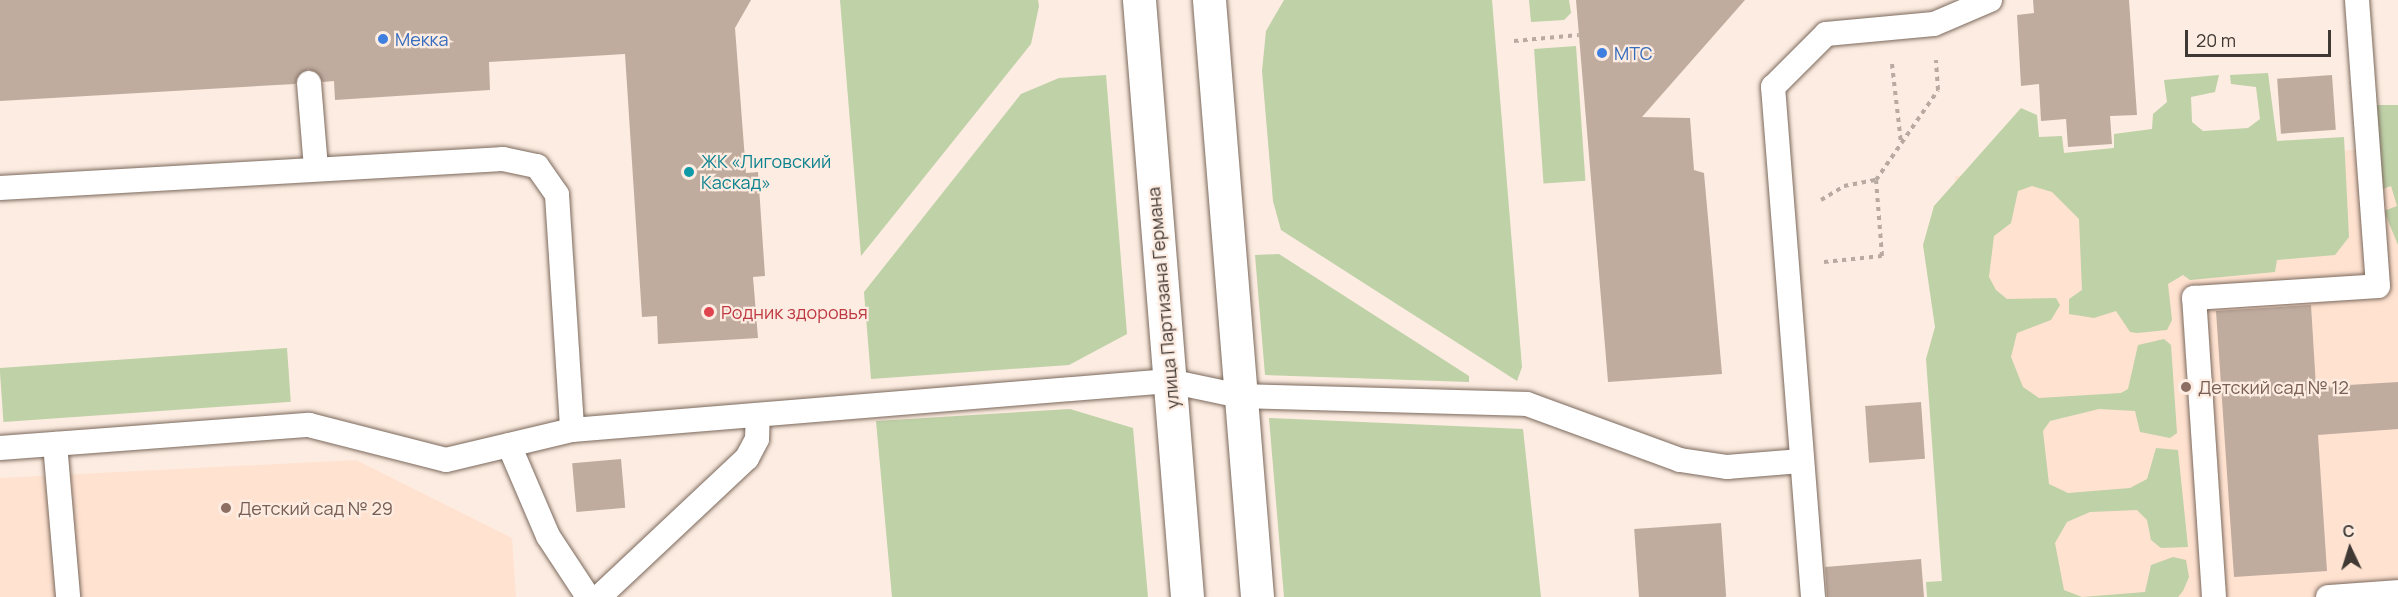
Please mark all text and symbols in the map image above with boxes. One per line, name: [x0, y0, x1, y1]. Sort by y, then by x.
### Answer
scale bar: [2188, 18, 2334, 56]
place label: Мекка: [395, 28, 449, 50]
text: 20 m: [2196, 28, 2236, 52]
marker: Мекка: [376, 32, 390, 46]
place label: МТС: [1614, 42, 1653, 64]
marker: МТС: [1595, 46, 1609, 60]
place label: ЖК «Лиговский Каскад»: [701, 151, 832, 194]
marker: ЖК «Лиговский Каскад»: [682, 165, 696, 179]
street label: улица Партизана Германа: [1143, 186, 1183, 410]
place label: Родник здоровья: [721, 301, 868, 323]
marker: Родник здоровья: [702, 305, 716, 319]
place label: Детский сад № 12: [2198, 376, 2349, 398]
marker: Детский сад № 12: [2179, 380, 2193, 394]
place label: Детский сад № 29: [238, 497, 393, 519]
marker: Детский сад № 29: [219, 501, 233, 515]
north arrow: [2320, 519, 2380, 579]
text: С: [2342, 520, 2355, 542]

